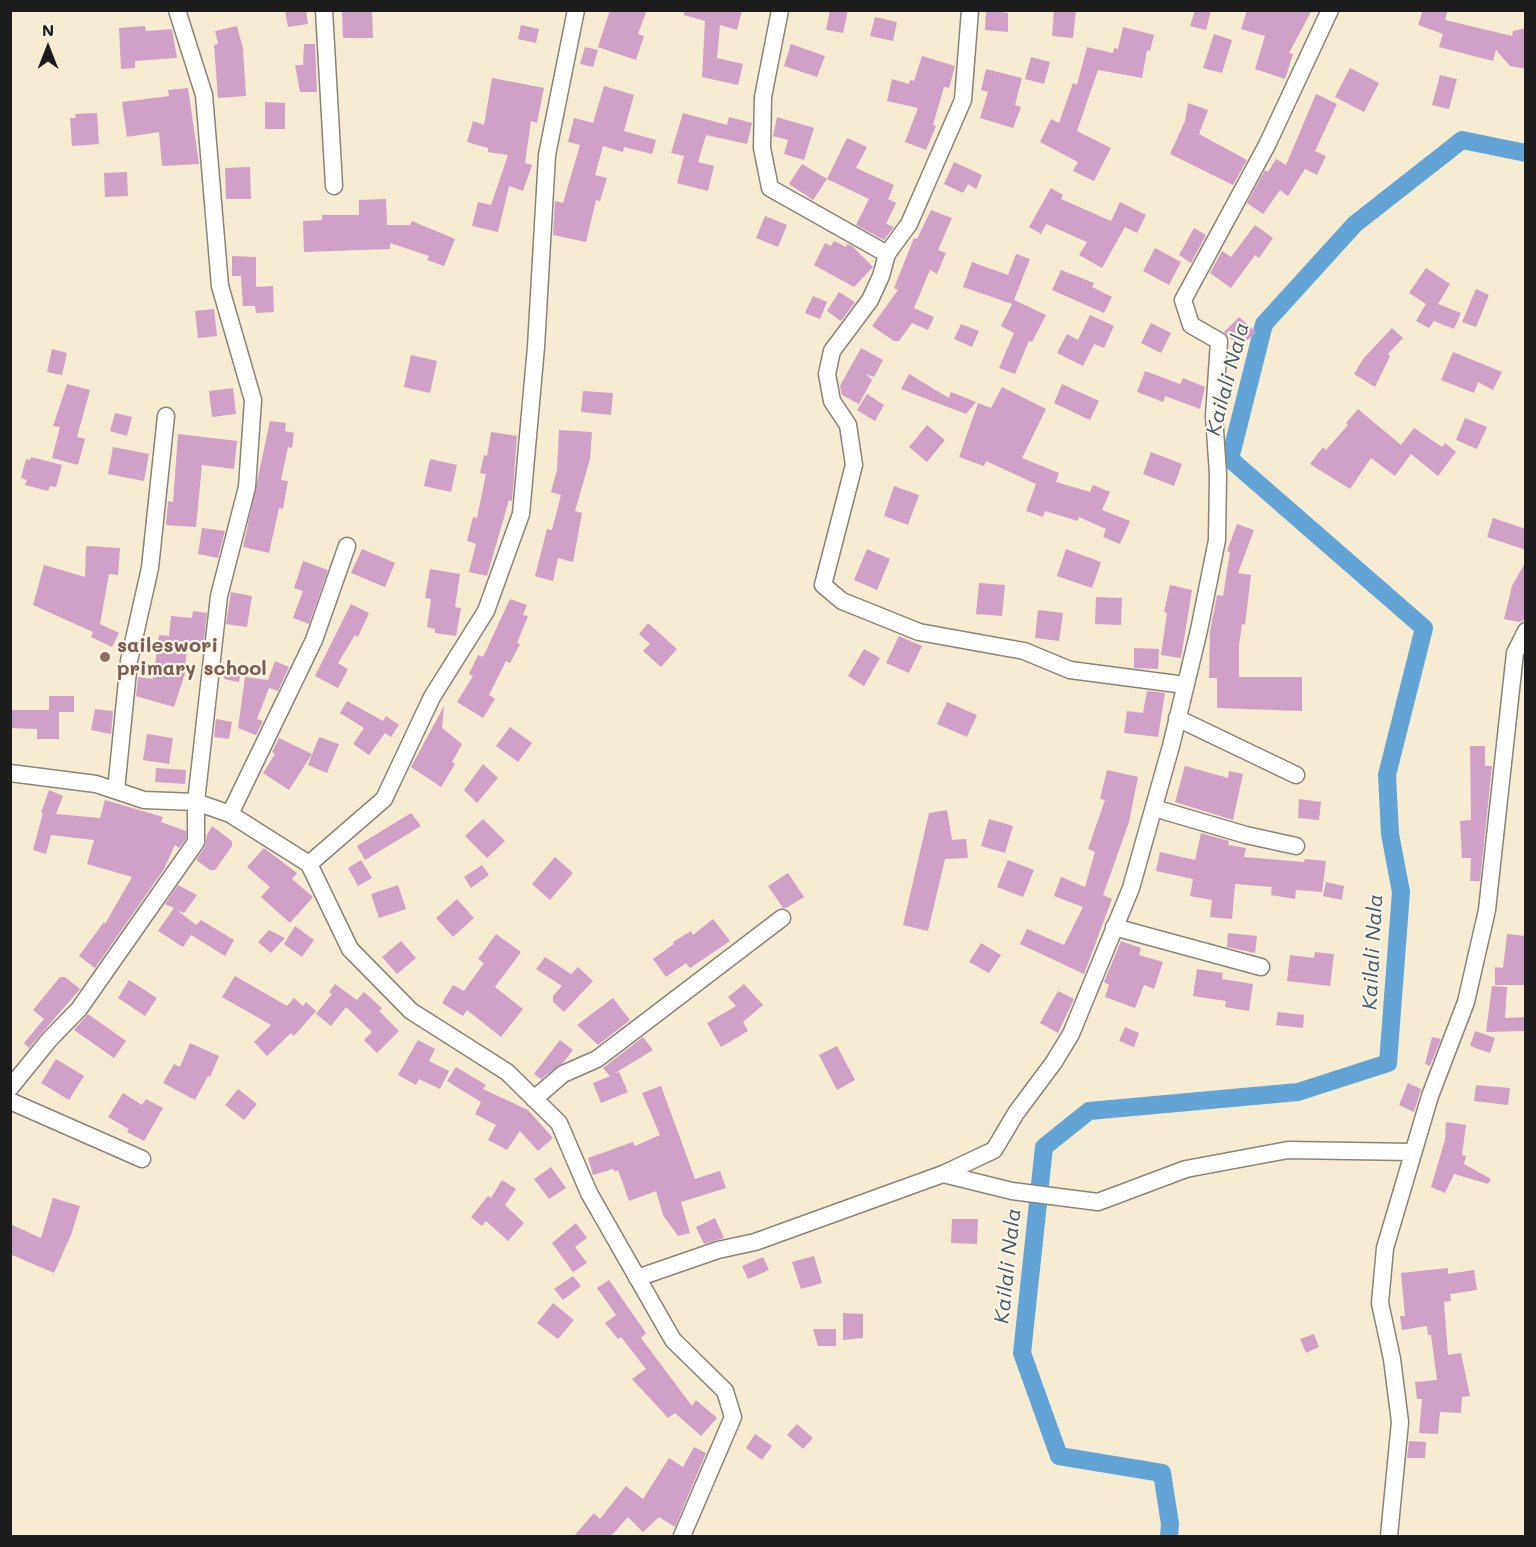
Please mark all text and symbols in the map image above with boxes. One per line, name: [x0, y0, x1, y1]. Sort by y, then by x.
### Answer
north arrow: [18, 18, 78, 78]
text: N: [42, 19, 54, 40]
water label: Kailali Nala: [1201, 320, 1255, 438]
place label: saileswori primary school: [117, 634, 267, 681]
marker: saileswori primary school: [98, 650, 112, 664]
water label: Kailali Nala: [1357, 893, 1389, 1011]
water label: Kailali Nala: [989, 1207, 1027, 1325]

